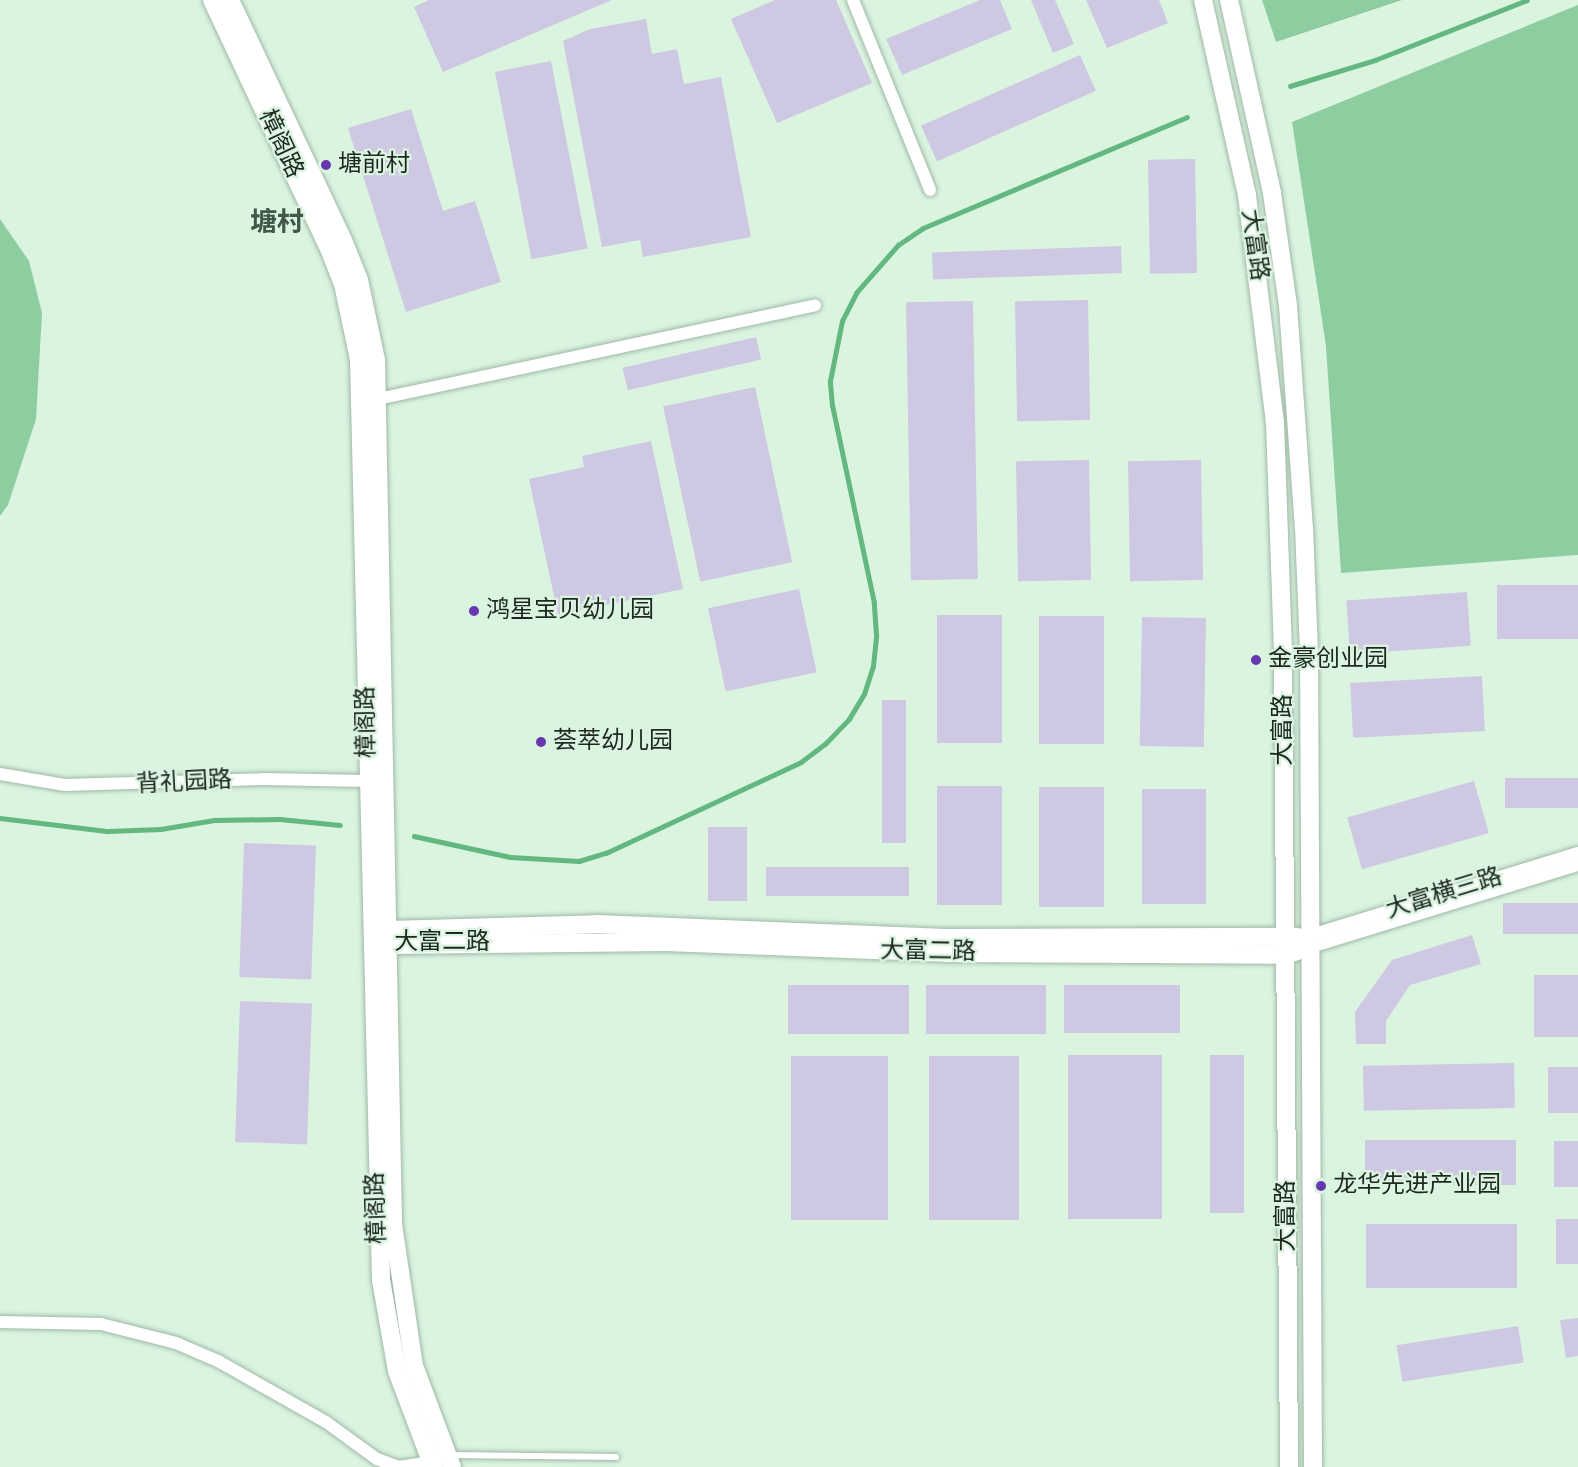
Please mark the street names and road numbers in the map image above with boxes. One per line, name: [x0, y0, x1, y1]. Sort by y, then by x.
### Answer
street label: 樟阁路: [252, 105, 308, 183]
street label: 大富路: [1235, 207, 1273, 283]
street label: 樟阁路: [352, 686, 382, 758]
street label: 大富路: [1270, 694, 1298, 766]
street label: 背礼园路: [135, 766, 233, 800]
street label: 大富横三路: [1382, 863, 1506, 925]
street label: 大富二路: [394, 929, 490, 957]
street label: 大富二路: [880, 937, 976, 967]
street label: 樟阁路: [361, 1172, 393, 1244]
street label: 大富路: [1273, 1180, 1301, 1252]

